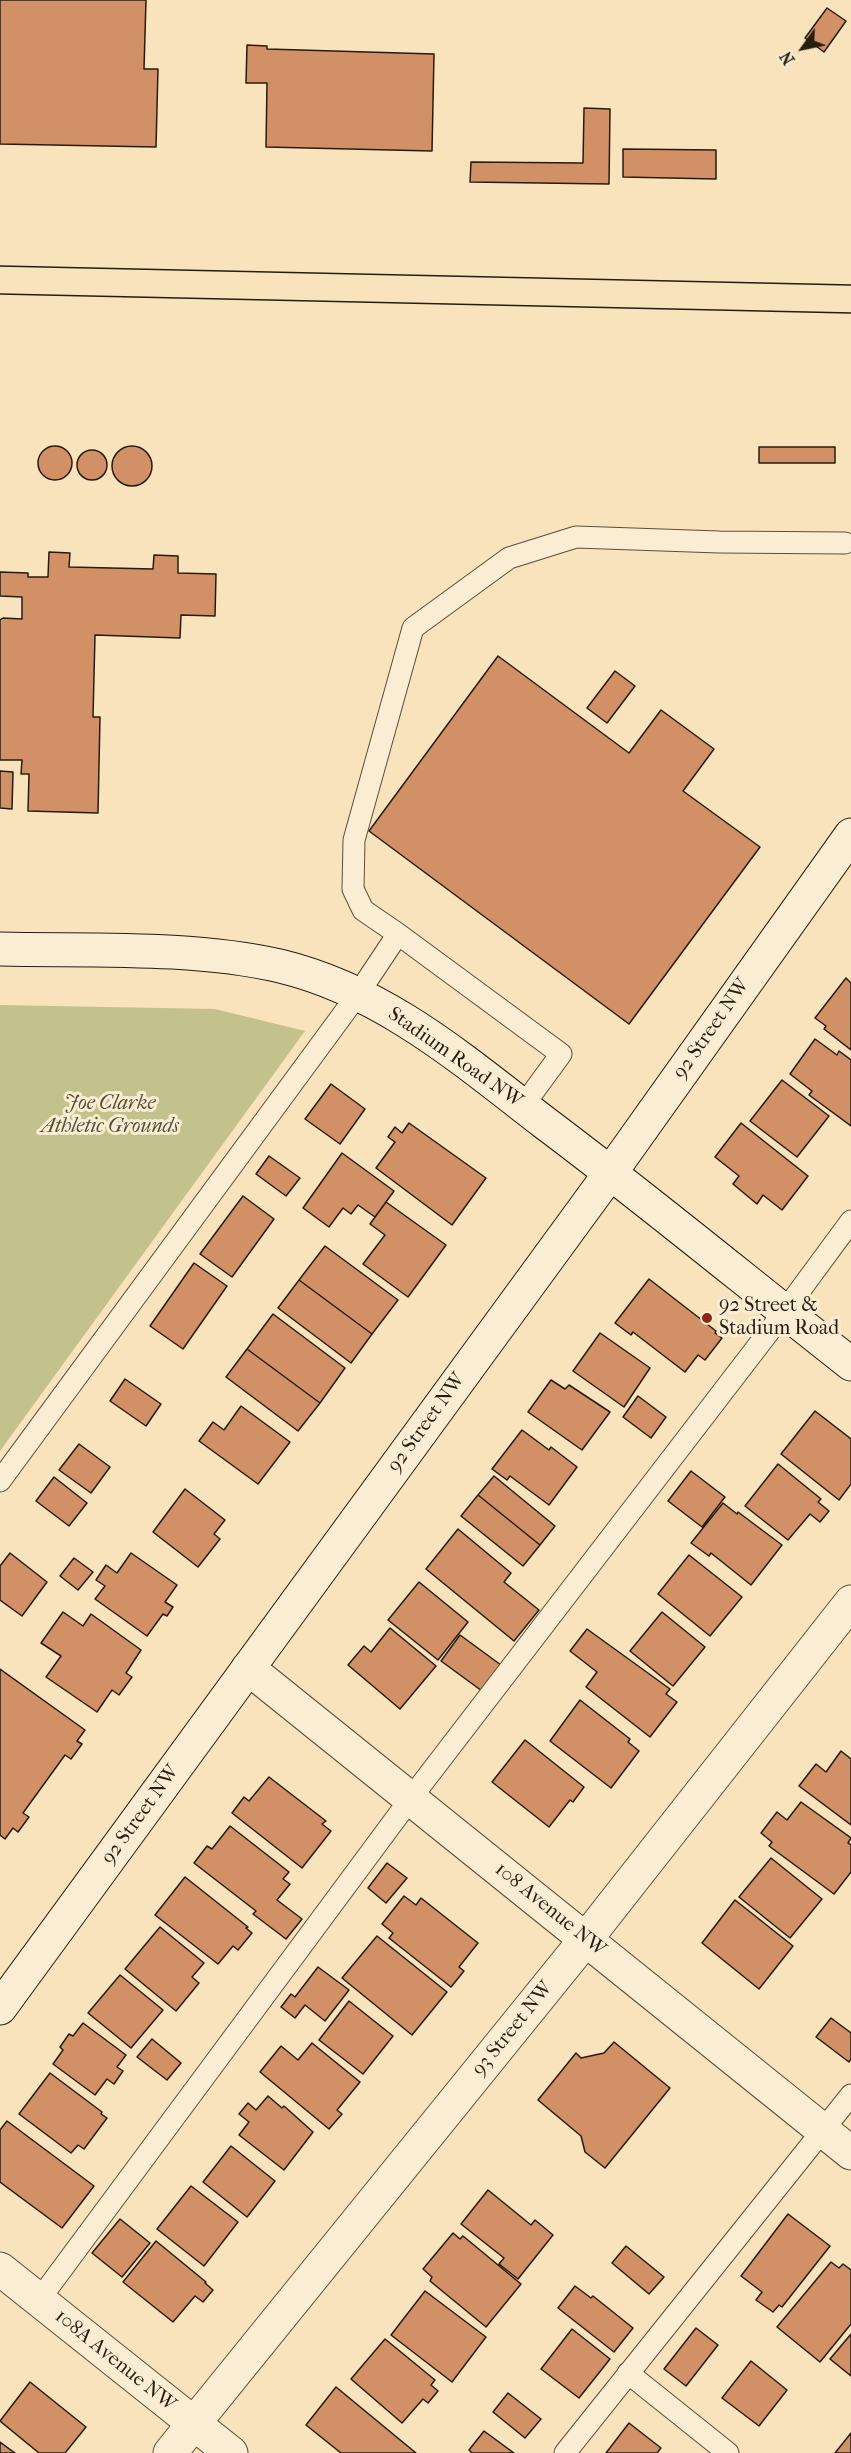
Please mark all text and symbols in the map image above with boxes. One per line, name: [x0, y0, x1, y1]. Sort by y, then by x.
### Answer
north arrow: [773, 18, 833, 78]
text: N: [776, 48, 799, 68]
street label: 92 Street NW: [669, 974, 755, 1084]
street label: Stadium Road NW: [383, 1003, 527, 1113]
park label: Joe Clarke Athletic Grounds: [41, 1092, 179, 1139]
place label: 92 Street & Stadium Road: [719, 1294, 839, 1341]
marker: 92 Street & Stadium Road: [700, 1311, 714, 1325]
street label: 92 Street NW: [383, 1369, 471, 1477]
street label: 92 Street NW: [97, 1761, 185, 1869]
street label: 108 Avenue NW: [490, 1858, 610, 1962]
street label: 93 Street NW: [468, 1977, 558, 2081]
street label: 108A Avenue NW: [50, 2305, 180, 2417]

